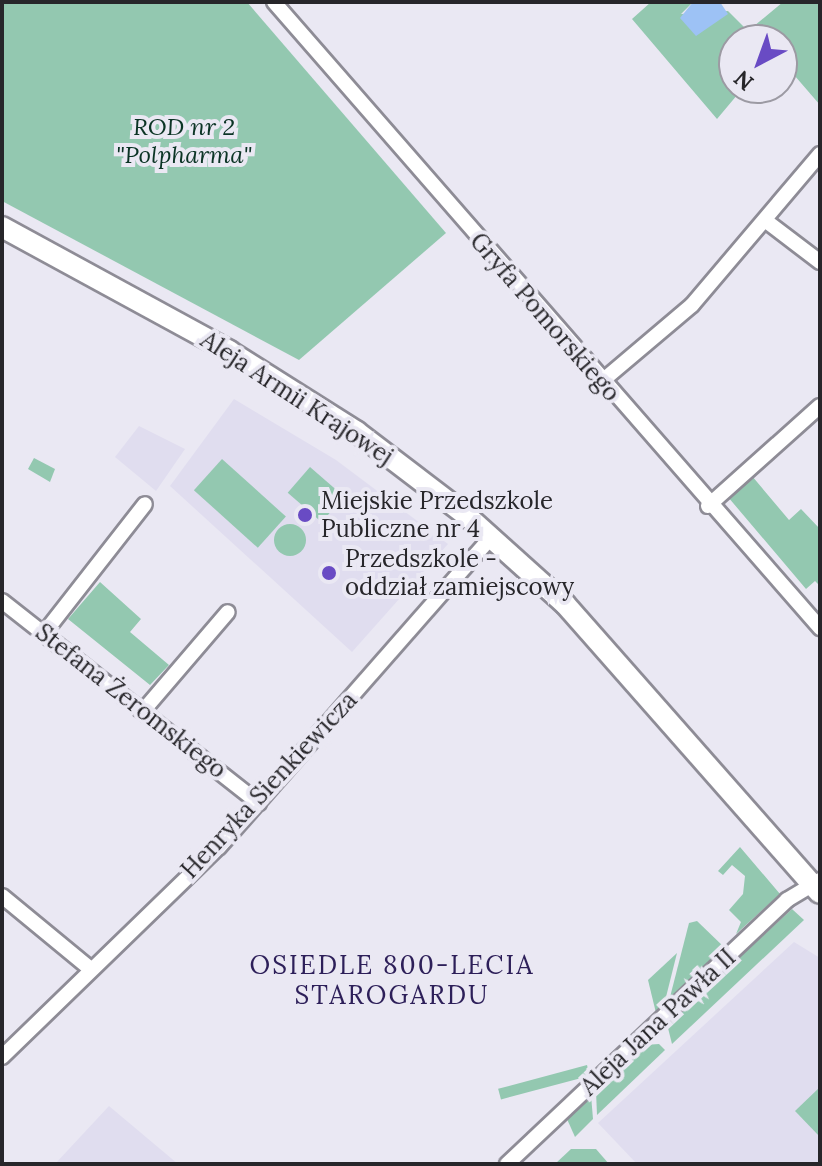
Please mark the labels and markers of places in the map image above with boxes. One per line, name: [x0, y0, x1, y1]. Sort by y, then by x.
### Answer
place label: Miejskie Przedszkole Publiczne nr 4: [321, 487, 553, 543]
marker: Miejskie Przedszkole Publiczne nr 4: [296, 506, 314, 524]
place label: Przedszkole - oddział zamiejscowy: [345, 545, 574, 601]
marker: Przedszkole - oddział zamiejscowy: [320, 564, 338, 582]

